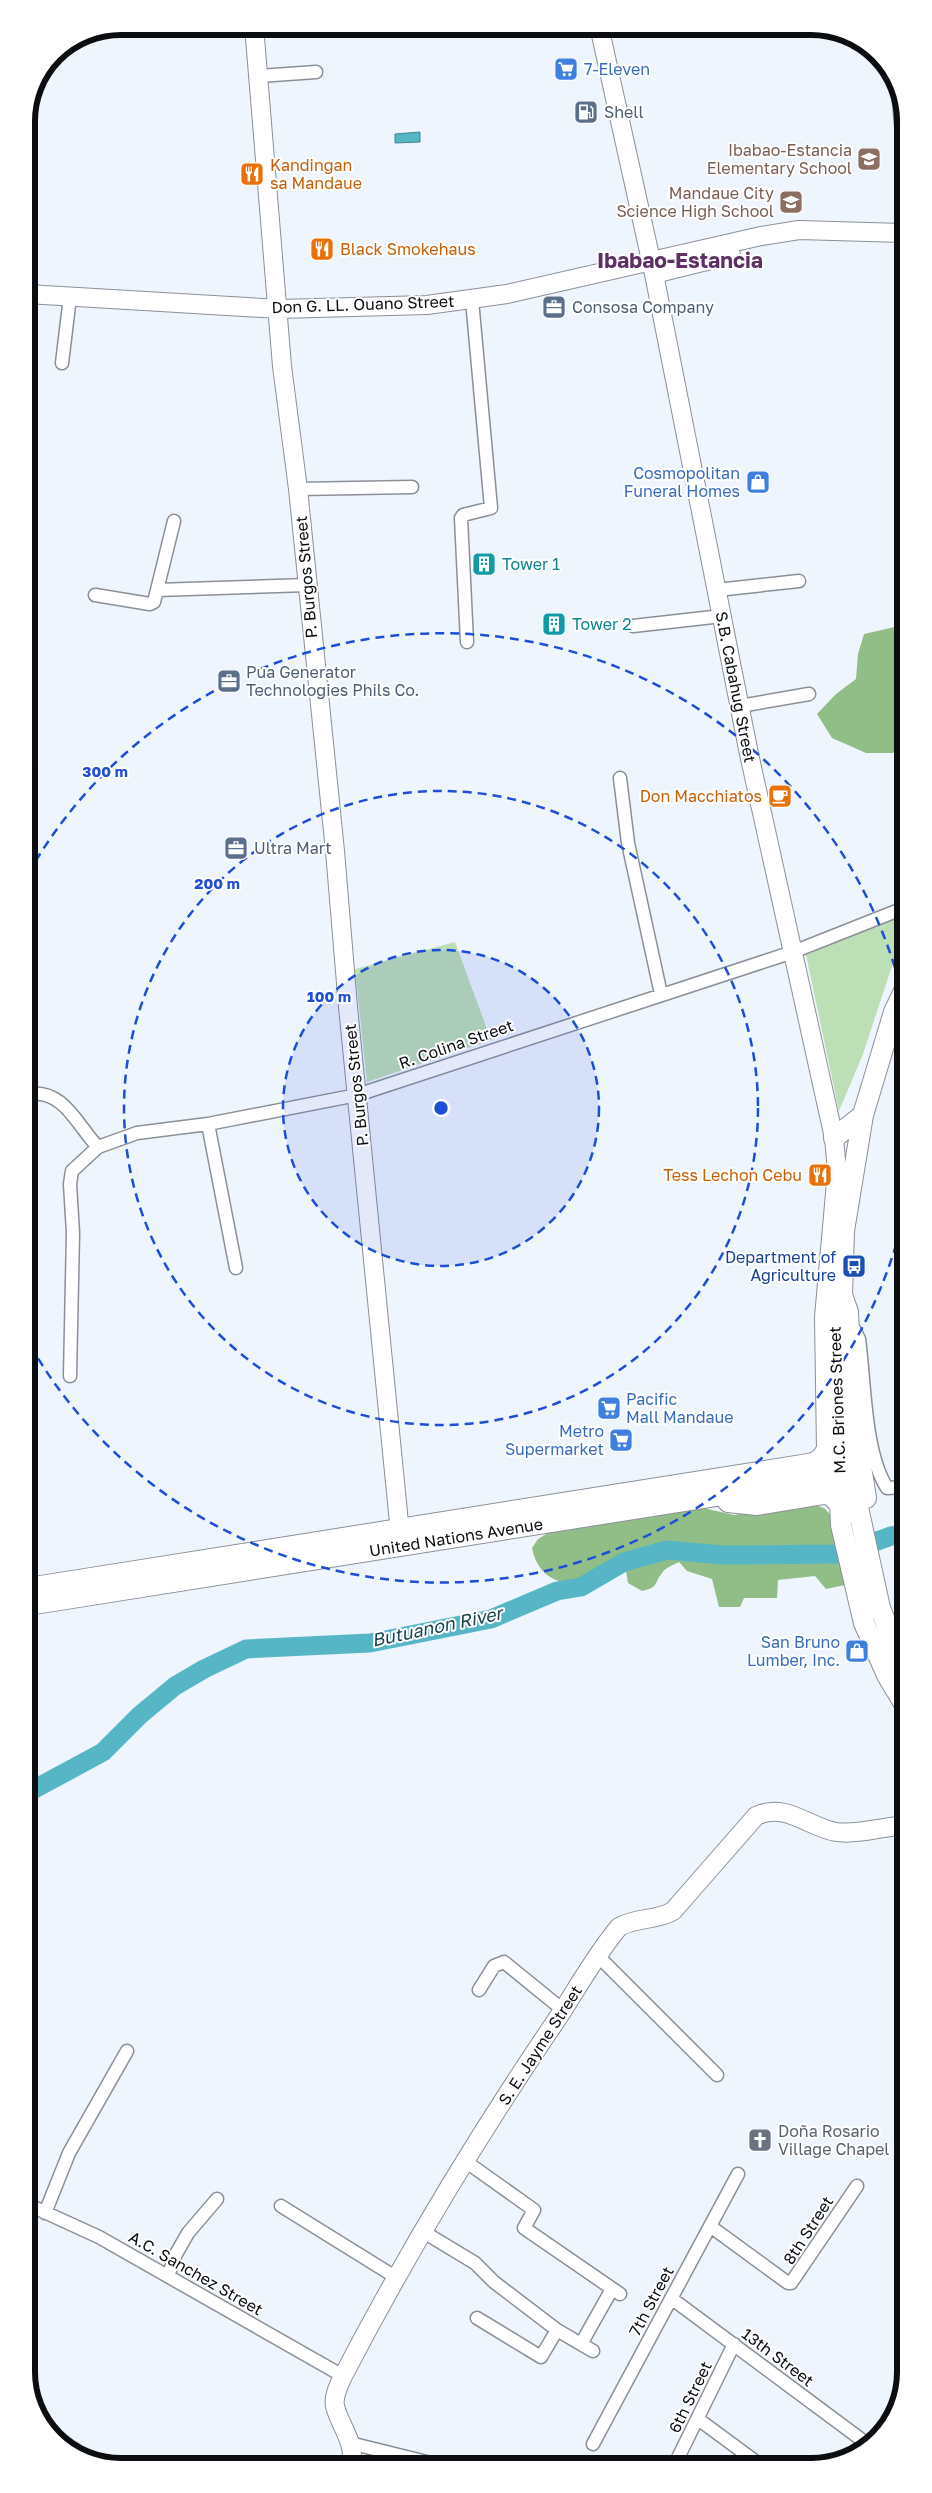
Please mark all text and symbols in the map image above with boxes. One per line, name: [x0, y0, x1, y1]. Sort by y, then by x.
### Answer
supermarket icon: 7-Eleven: [553, 56, 579, 82]
place label: 7-Eleven: [584, 59, 650, 79]
fuel station icon: Shell: [573, 99, 599, 125]
place label: Shell: [604, 102, 644, 122]
place label: Ibabao-Estancia Elementary School: [707, 140, 852, 178]
school or university icon: Ibabao-Estancia Elementary School: [856, 146, 882, 172]
place label: Kandingan sa Mandaue: [270, 155, 362, 193]
restaurant icon: Kandingan sa Mandaue: [239, 161, 265, 187]
place label: Mandaue City Science High School: [616, 183, 774, 221]
school or university icon: Mandaue City Science High School: [778, 189, 804, 215]
restaurant icon: Black Smokehaus: [309, 236, 335, 262]
place label: Black Smokehaus: [340, 239, 476, 259]
district label: Ibabao-Estancia: [597, 247, 763, 273]
street label: Don G. LL. Ouano Street: [271, 291, 455, 317]
office icon: Consosa Company: [541, 294, 567, 320]
place label: Consosa Company: [572, 297, 714, 317]
place label: Cosmopolitan Funeral Homes: [624, 463, 740, 501]
shop icon: Cosmopolitan Funeral Homes: [745, 469, 771, 495]
street label: P. Burgos Street: [291, 515, 321, 639]
building icon: Tower 1: [471, 551, 497, 577]
place label: Tower 1: [502, 554, 560, 574]
street label: S.B. Cabahug Street: [712, 610, 760, 764]
building icon: Tower 2: [541, 611, 567, 637]
place label: Tower 2: [572, 614, 632, 634]
place label: Pua Generator Technologies Phils Co.: [246, 662, 419, 700]
office icon: Pua Generator Technologies Phils Co.: [216, 668, 242, 694]
text: 300 m: [82, 762, 128, 780]
cafe icon: Don Macchiatos: [767, 783, 793, 809]
place label: Don Macchiatos: [640, 786, 762, 806]
office icon: Ultra Mart: [223, 835, 249, 861]
place label: Ultra Mart: [254, 838, 332, 858]
text: 200 m: [194, 874, 240, 892]
text: 100 m: [307, 987, 351, 1005]
street label: R. Colina Street: [396, 1015, 516, 1073]
street label: P. Burgos Street: [340, 1023, 372, 1147]
centre of rings: [432, 1099, 450, 1117]
restaurant icon: Tess Lechon Cebu: [807, 1162, 833, 1188]
place label: Tess Lechon Cebu: [663, 1165, 802, 1185]
place label: Department of Agriculture: [725, 1247, 836, 1285]
bus stop icon: Department of Agriculture: [841, 1253, 867, 1279]
street label: M.C. Briones Street: [824, 1326, 850, 1474]
place label: Pacific Mall Mandaue: [626, 1389, 734, 1427]
supermarket icon: Pacific Mall Mandaue: [596, 1395, 622, 1421]
place label: Metro Supermarket: [505, 1421, 604, 1459]
supermarket icon: Metro Supermarket: [608, 1427, 634, 1453]
street label: United Nations Avenue: [368, 1513, 544, 1561]
water label: Butuanon River: [370, 1601, 507, 1651]
place label: San Bruno Lumber, Inc.: [747, 1632, 840, 1670]
shop icon: San Bruno Lumber, Inc.: [844, 1638, 870, 1664]
street label: S. E. Jayme Street: [494, 1981, 586, 2109]
place label: Doña Rosario Village Chapel: [778, 2121, 889, 2159]
church icon: Doña Rosario Village Chapel: [747, 2127, 773, 2153]
street label: 8th Street: [779, 2192, 837, 2268]
street label: A.C. Sanchez Street: [126, 2227, 266, 2319]
street label: 7th Street: [624, 2263, 678, 2339]
street label: 13th Street: [738, 2324, 818, 2390]
street label: 6th Street: [664, 2358, 716, 2436]

